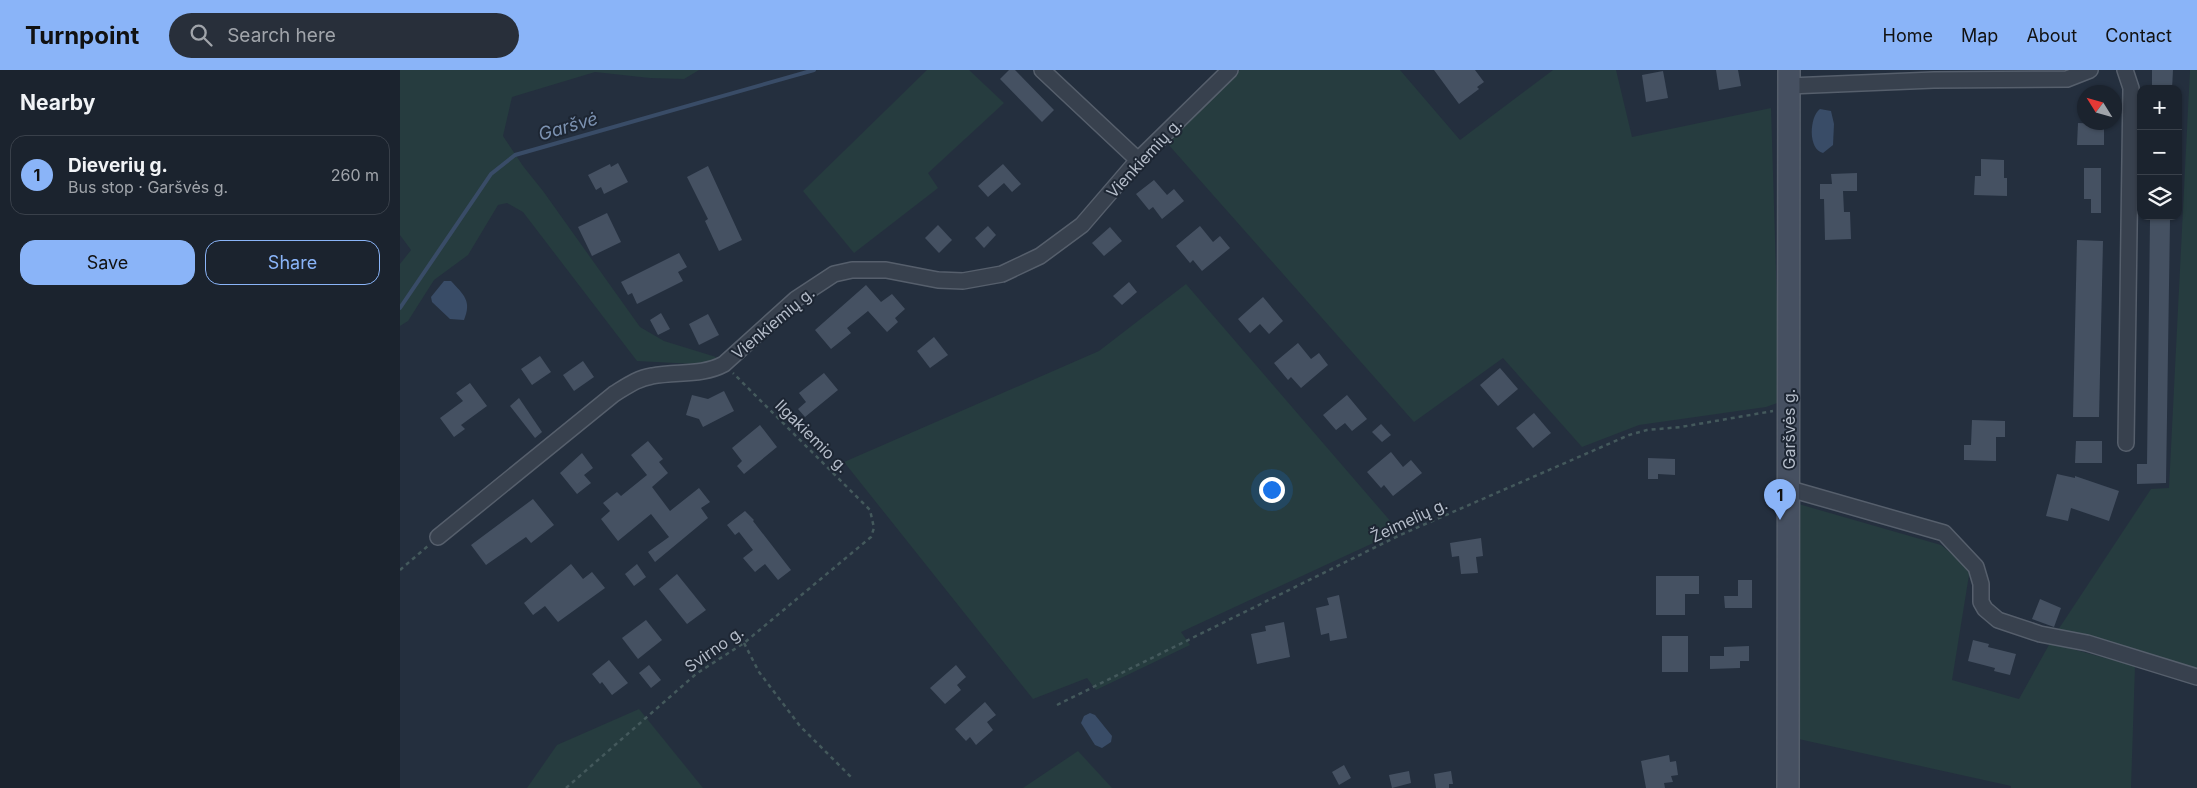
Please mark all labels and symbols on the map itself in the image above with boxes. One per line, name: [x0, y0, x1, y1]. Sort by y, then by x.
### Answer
north arrow: [2077, 85, 2122, 130]
water label: Garšvė: [536, 108, 600, 144]
street label: Vienkiemių g.: [1102, 114, 1186, 202]
street label: Vienkiemių g.: [728, 283, 818, 363]
street label: Garšvės g.: [1779, 389, 1799, 469]
street label: Ilgakiemio g.: [771, 395, 853, 477]
your location: [1259, 477, 1285, 503]
pin: 1: [1764, 479, 1796, 520]
street label: Žeimelių g.: [1367, 493, 1451, 547]
street label: Svirno g.: [681, 621, 747, 677]

